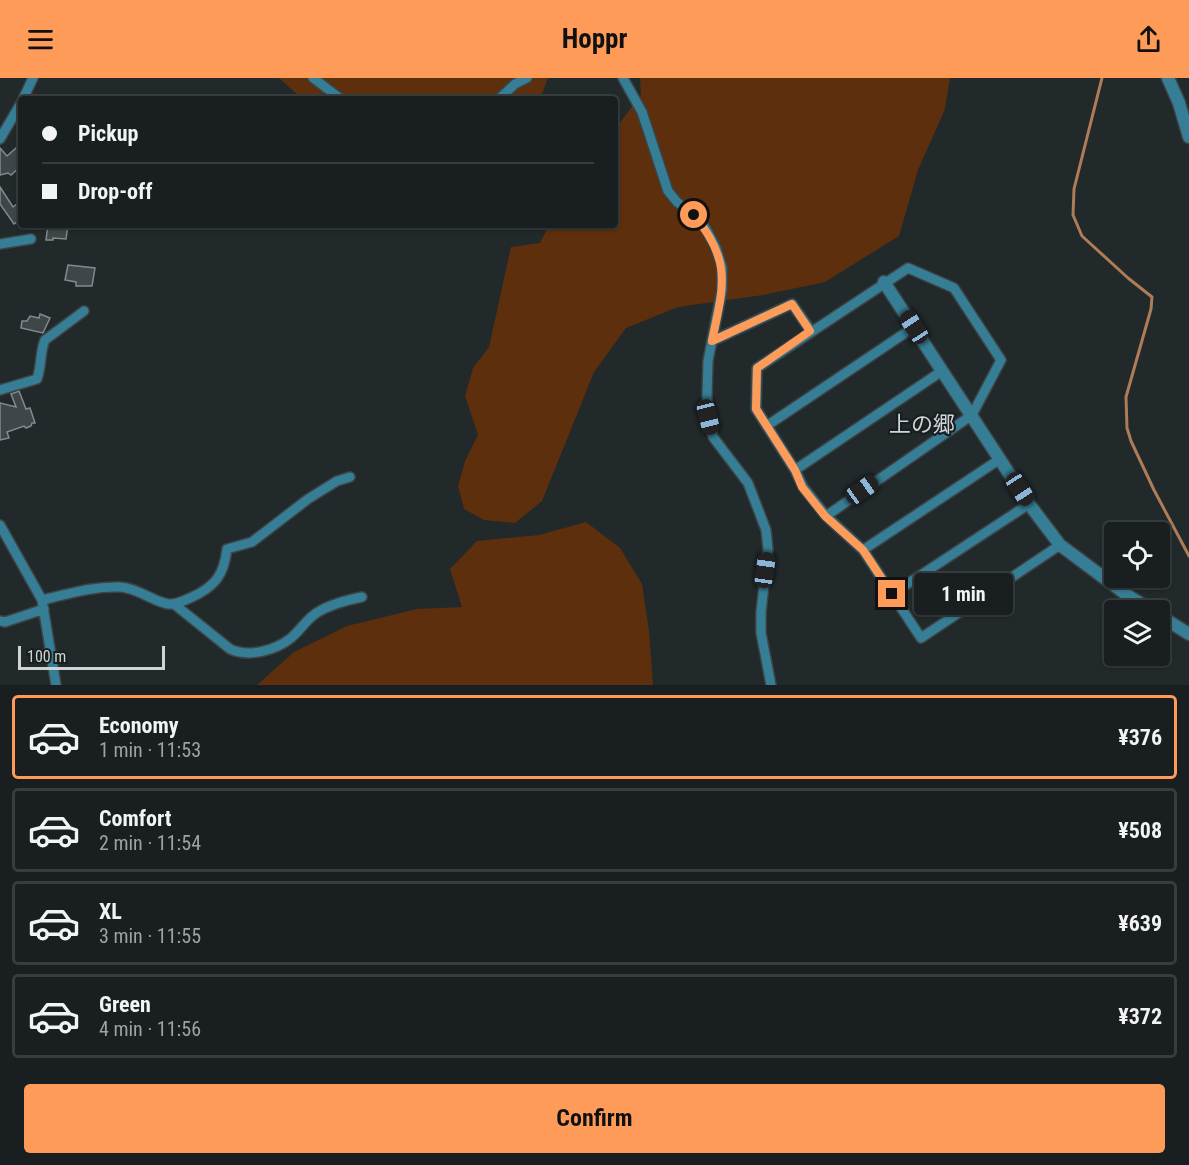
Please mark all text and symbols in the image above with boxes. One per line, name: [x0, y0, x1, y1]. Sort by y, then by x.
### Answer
icon: menu: [24, 23, 57, 56]
text: Hoppr: [562, 23, 627, 55]
icon: share: [1132, 23, 1165, 56]
text: Pickup: [78, 121, 138, 146]
text: Drop-off: [78, 179, 152, 204]
route start: [680, 201, 707, 228]
car: [897, 307, 931, 347]
car: [695, 397, 721, 437]
district label: 上の郷: [889, 412, 955, 437]
car: [1003, 469, 1037, 509]
car: [842, 472, 882, 508]
map controls: [1104, 522, 1170, 666]
button: locate: [1104, 522, 1170, 588]
car: [754, 551, 776, 589]
callout: 1 min: [913, 573, 1012, 615]
route end: [878, 580, 905, 607]
text: 1 min: [941, 582, 986, 606]
button: layers: [1104, 600, 1170, 666]
scale bar: [18, 643, 165, 670]
text: 100 m: [27, 647, 66, 666]
icon: car: [27, 710, 81, 764]
text: Economy: [99, 713, 179, 738]
text: ¥376: [1118, 725, 1162, 750]
text: 1 min · 11:53: [99, 738, 201, 762]
icon: car: [27, 803, 81, 857]
text: Comfort: [99, 806, 172, 831]
text: ¥508: [1118, 818, 1162, 843]
text: 2 min · 11:54: [99, 831, 201, 855]
icon: car: [27, 896, 81, 950]
text: XL: [99, 899, 122, 924]
text: ¥639: [1118, 911, 1162, 936]
text: 3 min · 11:55: [99, 924, 201, 948]
icon: car: [27, 989, 81, 1043]
text: Green: [99, 992, 151, 1017]
text: ¥372: [1118, 1004, 1162, 1029]
text: 4 min · 11:56: [99, 1017, 201, 1041]
button: Confirm: [24, 1084, 1165, 1153]

